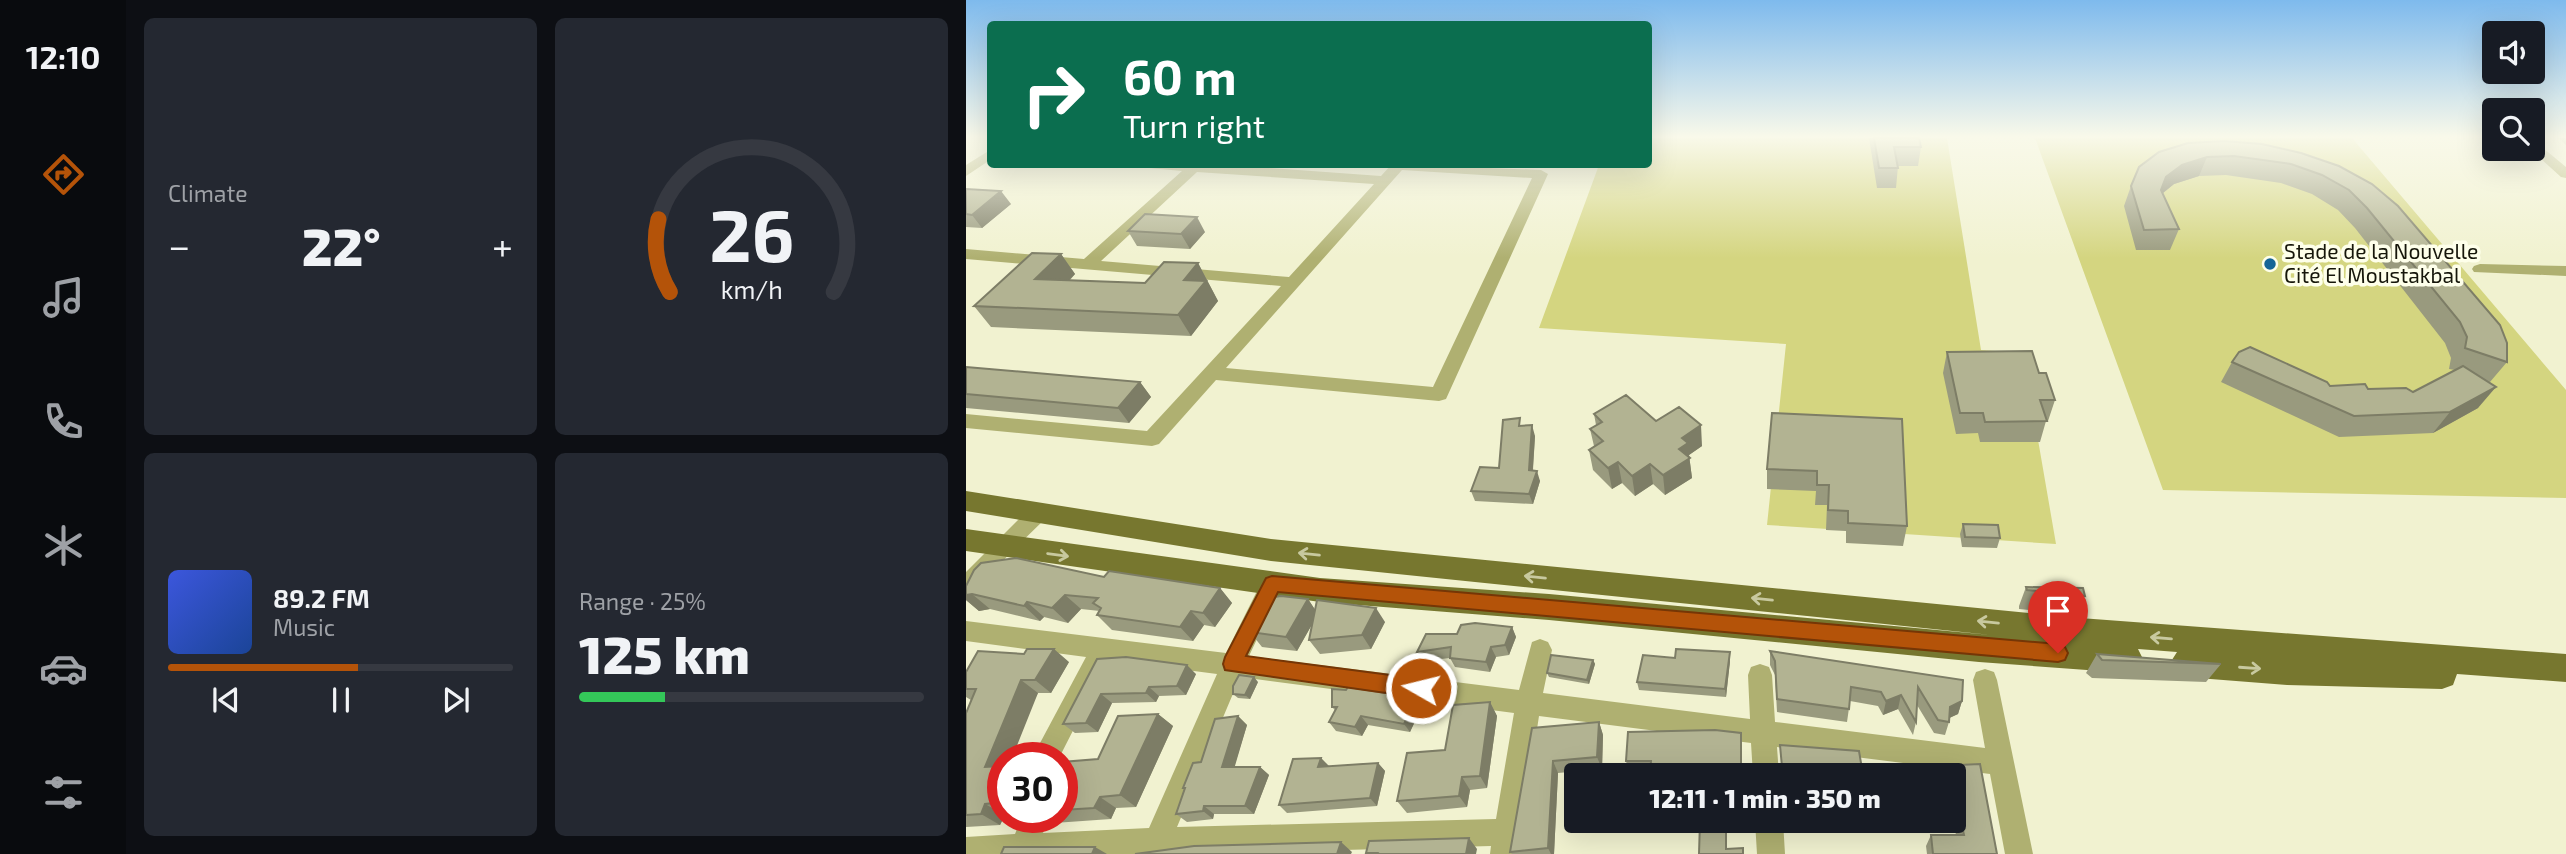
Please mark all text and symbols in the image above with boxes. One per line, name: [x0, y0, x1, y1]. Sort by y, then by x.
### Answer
map controls: [2482, 21, 2545, 161]
button: sound: [2482, 21, 2545, 84]
text: 12:10: [26, 37, 100, 75]
text: 60 m: [1123, 46, 1237, 105]
icon: right: [1008, 49, 1099, 140]
button: search: [2482, 98, 2545, 161]
text: Turn right: [1123, 106, 1265, 144]
icon: directions: [39, 150, 88, 199]
text: Climate: [168, 179, 248, 207]
text: 26: [709, 190, 794, 278]
text: 22°: [302, 214, 381, 276]
text: −: [168, 222, 190, 268]
text: +: [492, 222, 513, 268]
place label: Stade de la Nouvelle Cité El Moustakbal: [2284, 238, 2478, 287]
marker: Stade de la Nouvelle Cité El Moustakbal: [2262, 256, 2278, 272]
icon: music: [39, 273, 88, 322]
text: km/h: [720, 274, 783, 304]
icon: phone: [39, 397, 88, 446]
icon: climate: [39, 521, 88, 570]
one-way arrow: [1298, 547, 1321, 560]
one-way arrow: [1046, 548, 1068, 561]
one-way arrow: [1525, 570, 1547, 583]
pin: [2028, 581, 2088, 653]
text: 89.2 FM: [273, 582, 370, 613]
text: Range · 25%: [579, 587, 706, 615]
icon: arrive: [2039, 592, 2077, 630]
one-way arrow: [1751, 593, 1774, 606]
text: Music: [273, 613, 335, 641]
one-way arrow: [1977, 615, 2000, 628]
text: 125 km: [579, 622, 750, 684]
one-way arrow: [2151, 631, 2173, 644]
icon: car: [39, 644, 88, 693]
position arrow: [1384, 651, 1458, 725]
one-way arrow: [2239, 662, 2261, 675]
icon: previous: [207, 681, 245, 719]
icon: pause: [322, 681, 360, 719]
icon: next: [437, 681, 475, 719]
speed limit sign: 30: [987, 742, 1078, 833]
icon: filters: [39, 768, 88, 817]
text: 12:11 · 1 min · 350 m: [1649, 782, 1881, 813]

